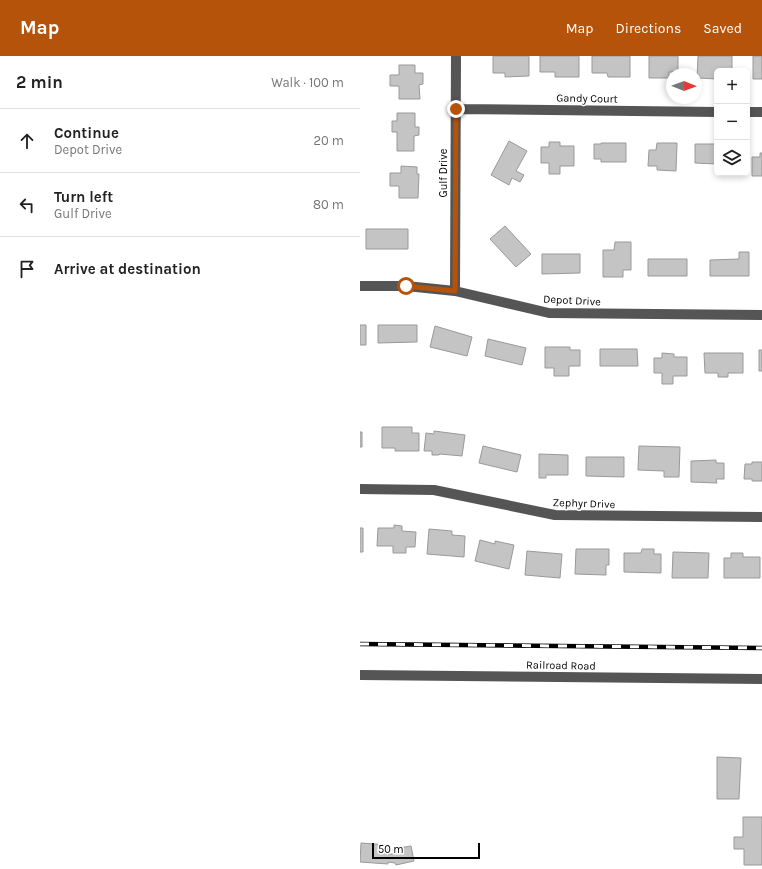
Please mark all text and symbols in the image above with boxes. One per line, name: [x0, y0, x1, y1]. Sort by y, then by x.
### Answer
text: Map: [20, 17, 59, 39]
text: Map: [566, 20, 594, 37]
text: Directions: [616, 20, 681, 37]
text: Saved: [703, 20, 742, 37]
north arrow: [666, 68, 702, 104]
map controls: [714, 68, 750, 176]
button: +: [714, 68, 750, 104]
text: 2 min: [16, 72, 63, 92]
text: Walk · 100 m: [271, 75, 344, 90]
street label: Gandy Court: [556, 91, 618, 106]
route end: [447, 100, 465, 118]
button: −: [714, 104, 750, 140]
text: Continue: [54, 124, 119, 142]
icon: ahead: [16, 130, 38, 152]
text: 20 m: [314, 133, 344, 148]
button: layers: [714, 140, 750, 176]
text: Depot Drive: [54, 142, 122, 157]
street label: Gulf Drive: [437, 148, 450, 197]
text: Turn left: [54, 188, 113, 206]
icon: left: [16, 194, 38, 216]
text: 80 m: [313, 197, 344, 212]
text: Gulf Drive: [54, 206, 112, 221]
icon: arrive: [16, 258, 38, 280]
text: Arrive at destination: [54, 260, 201, 278]
route start: [397, 277, 415, 295]
street label: Depot Drive: [543, 292, 602, 309]
street label: Zephyr Drive: [552, 496, 616, 511]
street label: Railroad Road: [526, 658, 596, 673]
scale bar: [372, 841, 480, 860]
text: 50 m: [378, 843, 404, 856]

